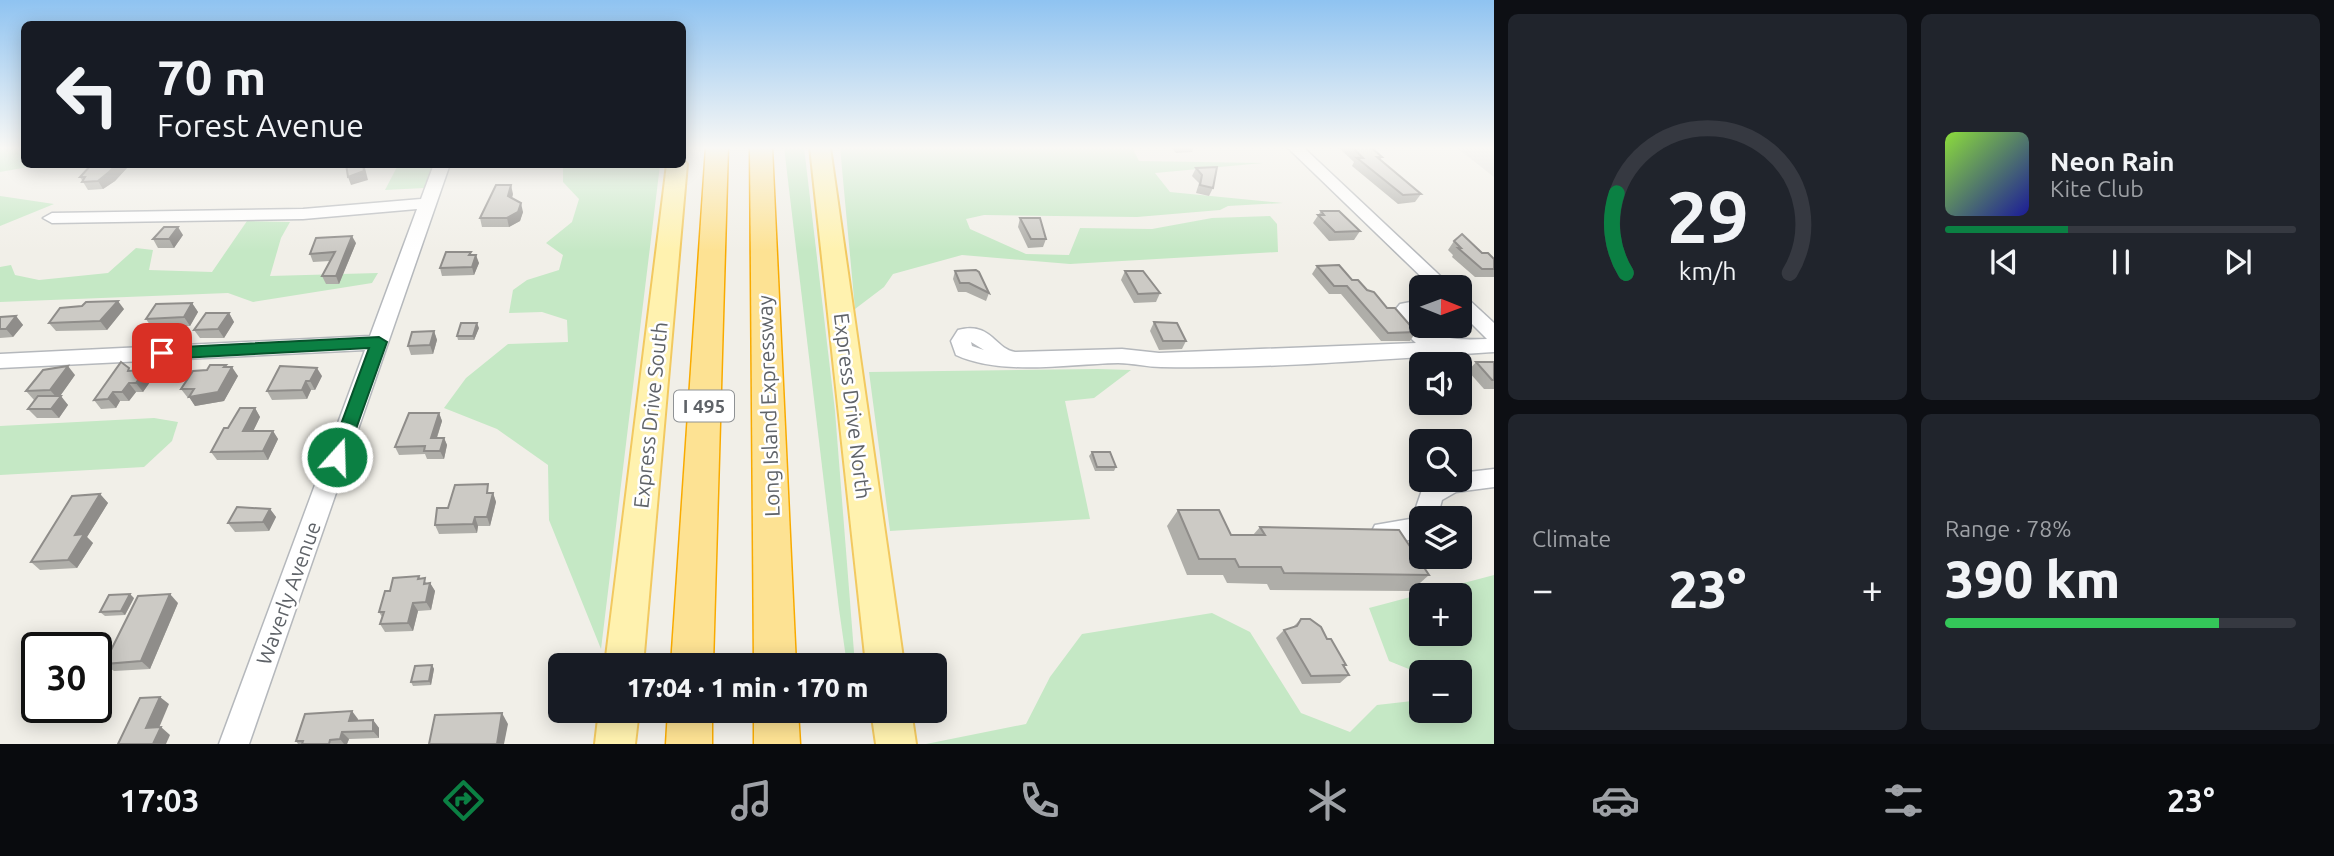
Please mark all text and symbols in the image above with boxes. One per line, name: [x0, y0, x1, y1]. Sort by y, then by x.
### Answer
icon: left: [42, 49, 133, 140]
text: 70 m: [157, 49, 266, 104]
text: Forest Avenue: [157, 107, 364, 143]
text: Neon Rain: [2050, 147, 2175, 176]
text: 29: [1666, 175, 1749, 257]
text: Kite Club: [2050, 176, 2144, 201]
icon: previous: [1985, 243, 2023, 281]
icon: pause: [2102, 243, 2140, 281]
icon: next: [2219, 243, 2257, 281]
text: km/h: [1679, 257, 1736, 285]
north arrow: [1409, 275, 1472, 338]
map controls: [1409, 275, 1472, 723]
street label: Long Island Expressway: [752, 295, 784, 517]
street label: Express Drive North: [830, 312, 876, 500]
street label: Express Drive South: [628, 321, 672, 509]
pin: [132, 323, 192, 383]
icon: arrive: [143, 334, 181, 372]
button: sound: [1409, 352, 1472, 415]
road number: I 495: [674, 390, 734, 422]
position arrow: [300, 420, 374, 494]
button: search: [1409, 429, 1472, 492]
button: layers: [1409, 506, 1472, 569]
text: Range · 78%: [1945, 516, 2072, 541]
street label: Waverly Avenue: [251, 518, 325, 668]
text: Climate: [1532, 526, 1611, 551]
text: 390 km: [1945, 550, 2120, 608]
text: 23°: [1669, 560, 1746, 618]
text: −: [1532, 568, 1553, 610]
text: +: [1862, 568, 1883, 610]
button: +: [1409, 583, 1472, 646]
speed limit sign: 30: [21, 632, 112, 723]
button: −: [1409, 660, 1472, 723]
text: 17:04 · 1 min · 170 m: [627, 673, 868, 702]
icon: directions: [439, 776, 488, 825]
icon: music: [727, 776, 776, 825]
icon: phone: [1015, 776, 1064, 825]
icon: climate: [1303, 776, 1352, 825]
icon: car: [1591, 776, 1640, 825]
icon: filters: [1879, 776, 1928, 825]
text: 17:03: [120, 782, 200, 818]
text: 23°: [2167, 782, 2214, 818]

